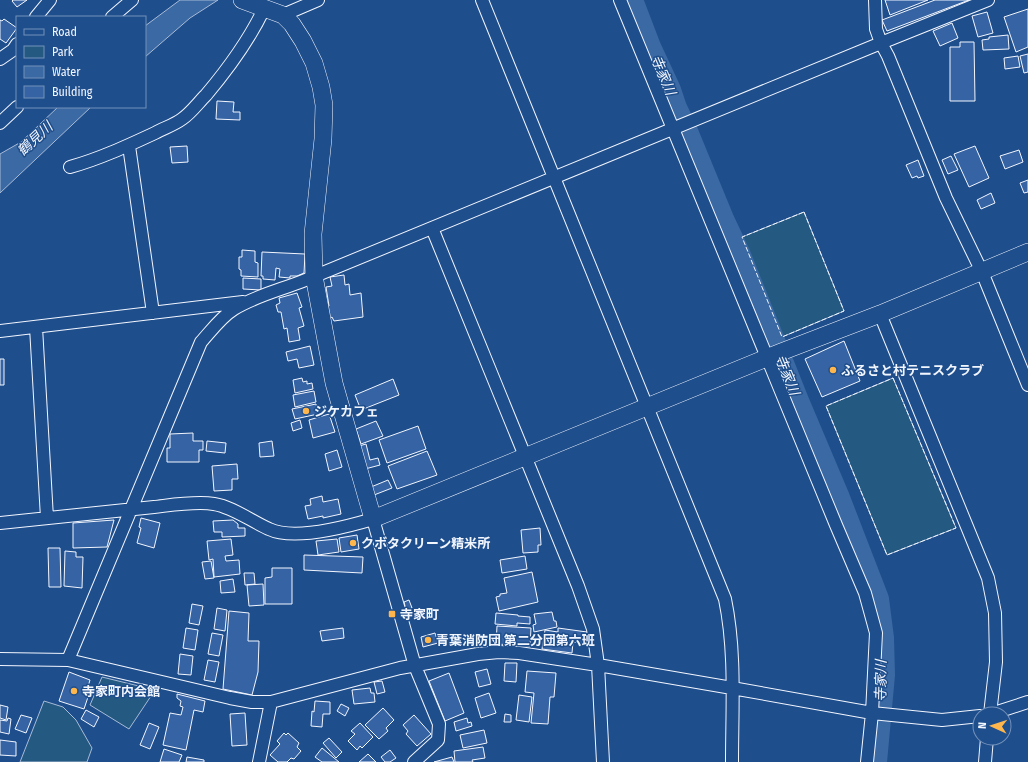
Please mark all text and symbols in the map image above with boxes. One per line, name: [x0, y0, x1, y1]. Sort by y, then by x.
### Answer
legend: [16, 16, 146, 108]
text: Road: [52, 25, 77, 39]
text: Park: [52, 45, 74, 59]
water label: 寺家川: [647, 52, 680, 99]
text: Water: [52, 65, 81, 79]
text: Building: [52, 85, 93, 99]
water label: 鶴見川: [14, 117, 58, 160]
water label: 寺家川: [771, 352, 803, 400]
place label: ふるさと村テニスクラブ: [841, 363, 984, 378]
marker: ふるさと村テニスクラブ: [828, 365, 838, 375]
place label: ジケカフェ: [314, 404, 379, 419]
marker: ジケカフェ: [301, 406, 311, 416]
place label: クボタクリーン精米所: [361, 536, 490, 551]
marker: クボタクリーン精米所: [348, 538, 358, 548]
place label: 寺家町: [400, 607, 439, 622]
marker: 寺家町: [387, 609, 397, 619]
place label: 青葉消防団 第二分団第六班: [436, 633, 595, 648]
marker: 青葉消防団 第二分団第六班: [423, 635, 433, 645]
water label: 寺家川: [872, 658, 890, 702]
place label: 寺家町内会館: [82, 684, 160, 699]
marker: 寺家町内会館: [69, 686, 79, 696]
north arrow: [972, 706, 1012, 746]
text: N: [976, 722, 989, 729]

